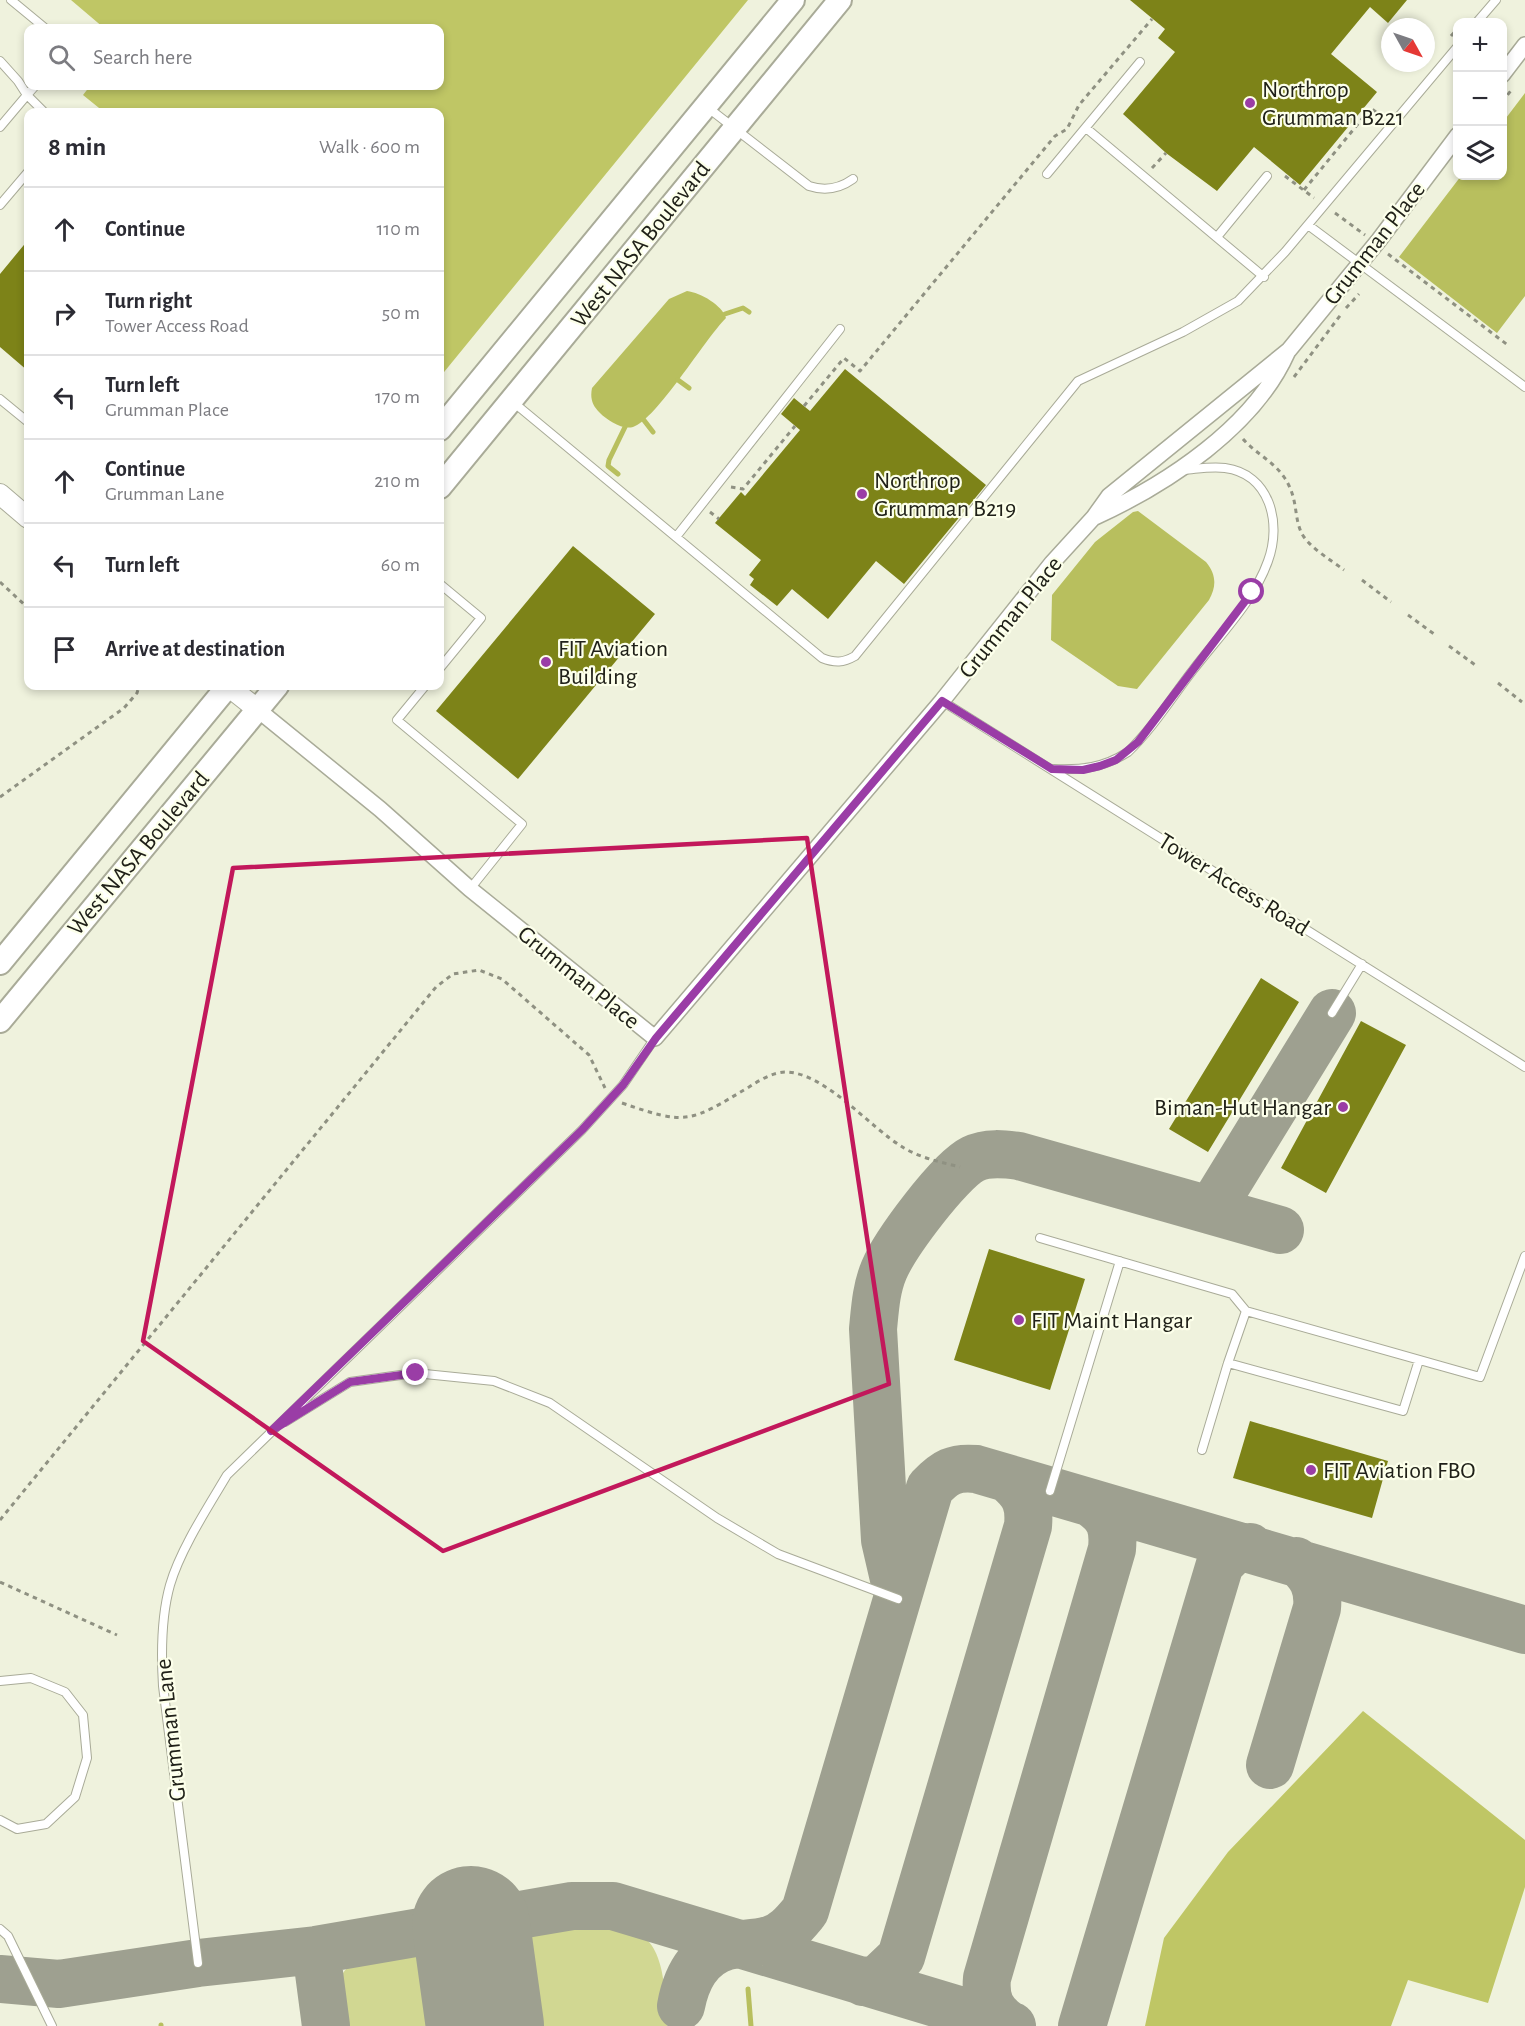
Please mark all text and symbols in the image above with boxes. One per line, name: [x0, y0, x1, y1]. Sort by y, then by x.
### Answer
north arrow: [1381, 18, 1435, 72]
map controls: [1453, 18, 1507, 180]
button: +: [1453, 18, 1507, 72]
search box: [24, 24, 444, 90]
icon: search: [45, 41, 78, 74]
text: Search here: [93, 46, 192, 68]
button: −: [1453, 72, 1507, 126]
place label: Northrop Grumman B221: [1262, 78, 1404, 130]
marker: Northrop Grumman B221: [1243, 96, 1257, 110]
button: layers: [1453, 126, 1507, 180]
text: 8 min: [48, 134, 106, 160]
text: Walk · 600 m: [319, 137, 420, 157]
street label: West NASA Boulevard: [567, 157, 715, 332]
street label: Grumman Place: [1320, 178, 1430, 310]
icon: ahead: [48, 213, 81, 246]
text: Continue: [105, 218, 185, 240]
text: 110 m: [376, 219, 420, 239]
text: Turn right: [105, 290, 192, 312]
icon: right: [48, 297, 81, 330]
text: 50 m: [382, 303, 420, 323]
text: Tower Access Road: [105, 316, 249, 336]
text: Turn left: [105, 374, 179, 396]
icon: left: [48, 381, 81, 414]
text: 170 m: [375, 387, 420, 407]
text: Grumman Place: [105, 400, 229, 420]
text: Continue: [105, 458, 185, 480]
icon: ahead: [48, 465, 81, 498]
place label: Northrop Grumman B219: [874, 469, 1016, 521]
text: 210 m: [374, 471, 420, 491]
text: Grumman Lane: [105, 484, 224, 504]
marker: Northrop Grumman B219: [855, 487, 869, 501]
icon: left: [48, 549, 81, 582]
street label: Grumman Place: [955, 552, 1067, 683]
text: Turn left: [105, 554, 179, 576]
text: 60 m: [381, 555, 420, 575]
route start: [1238, 578, 1264, 604]
icon: arrive: [48, 633, 81, 666]
place label: FIT Aviation Building: [558, 637, 668, 689]
text: Arrive at destination: [105, 638, 285, 660]
marker: FIT Aviation Building: [539, 655, 553, 669]
street label: West NASA Boulevard: [63, 767, 214, 940]
street label: Tower Access Road: [1154, 829, 1313, 941]
street label: Grumman Place: [513, 922, 644, 1034]
place label: Biman-Hut Hangar: [1154, 1096, 1331, 1120]
marker: Biman-Hut Hangar: [1336, 1100, 1350, 1114]
place label: FIT Maint Hangar: [1031, 1309, 1192, 1333]
marker: FIT Maint Hangar: [1012, 1313, 1026, 1327]
route end: [402, 1359, 428, 1385]
place label: FIT Aviation FBO: [1323, 1459, 1476, 1483]
marker: FIT Aviation FBO: [1304, 1463, 1318, 1477]
street label: Grumman Lane: [152, 1657, 190, 1802]

